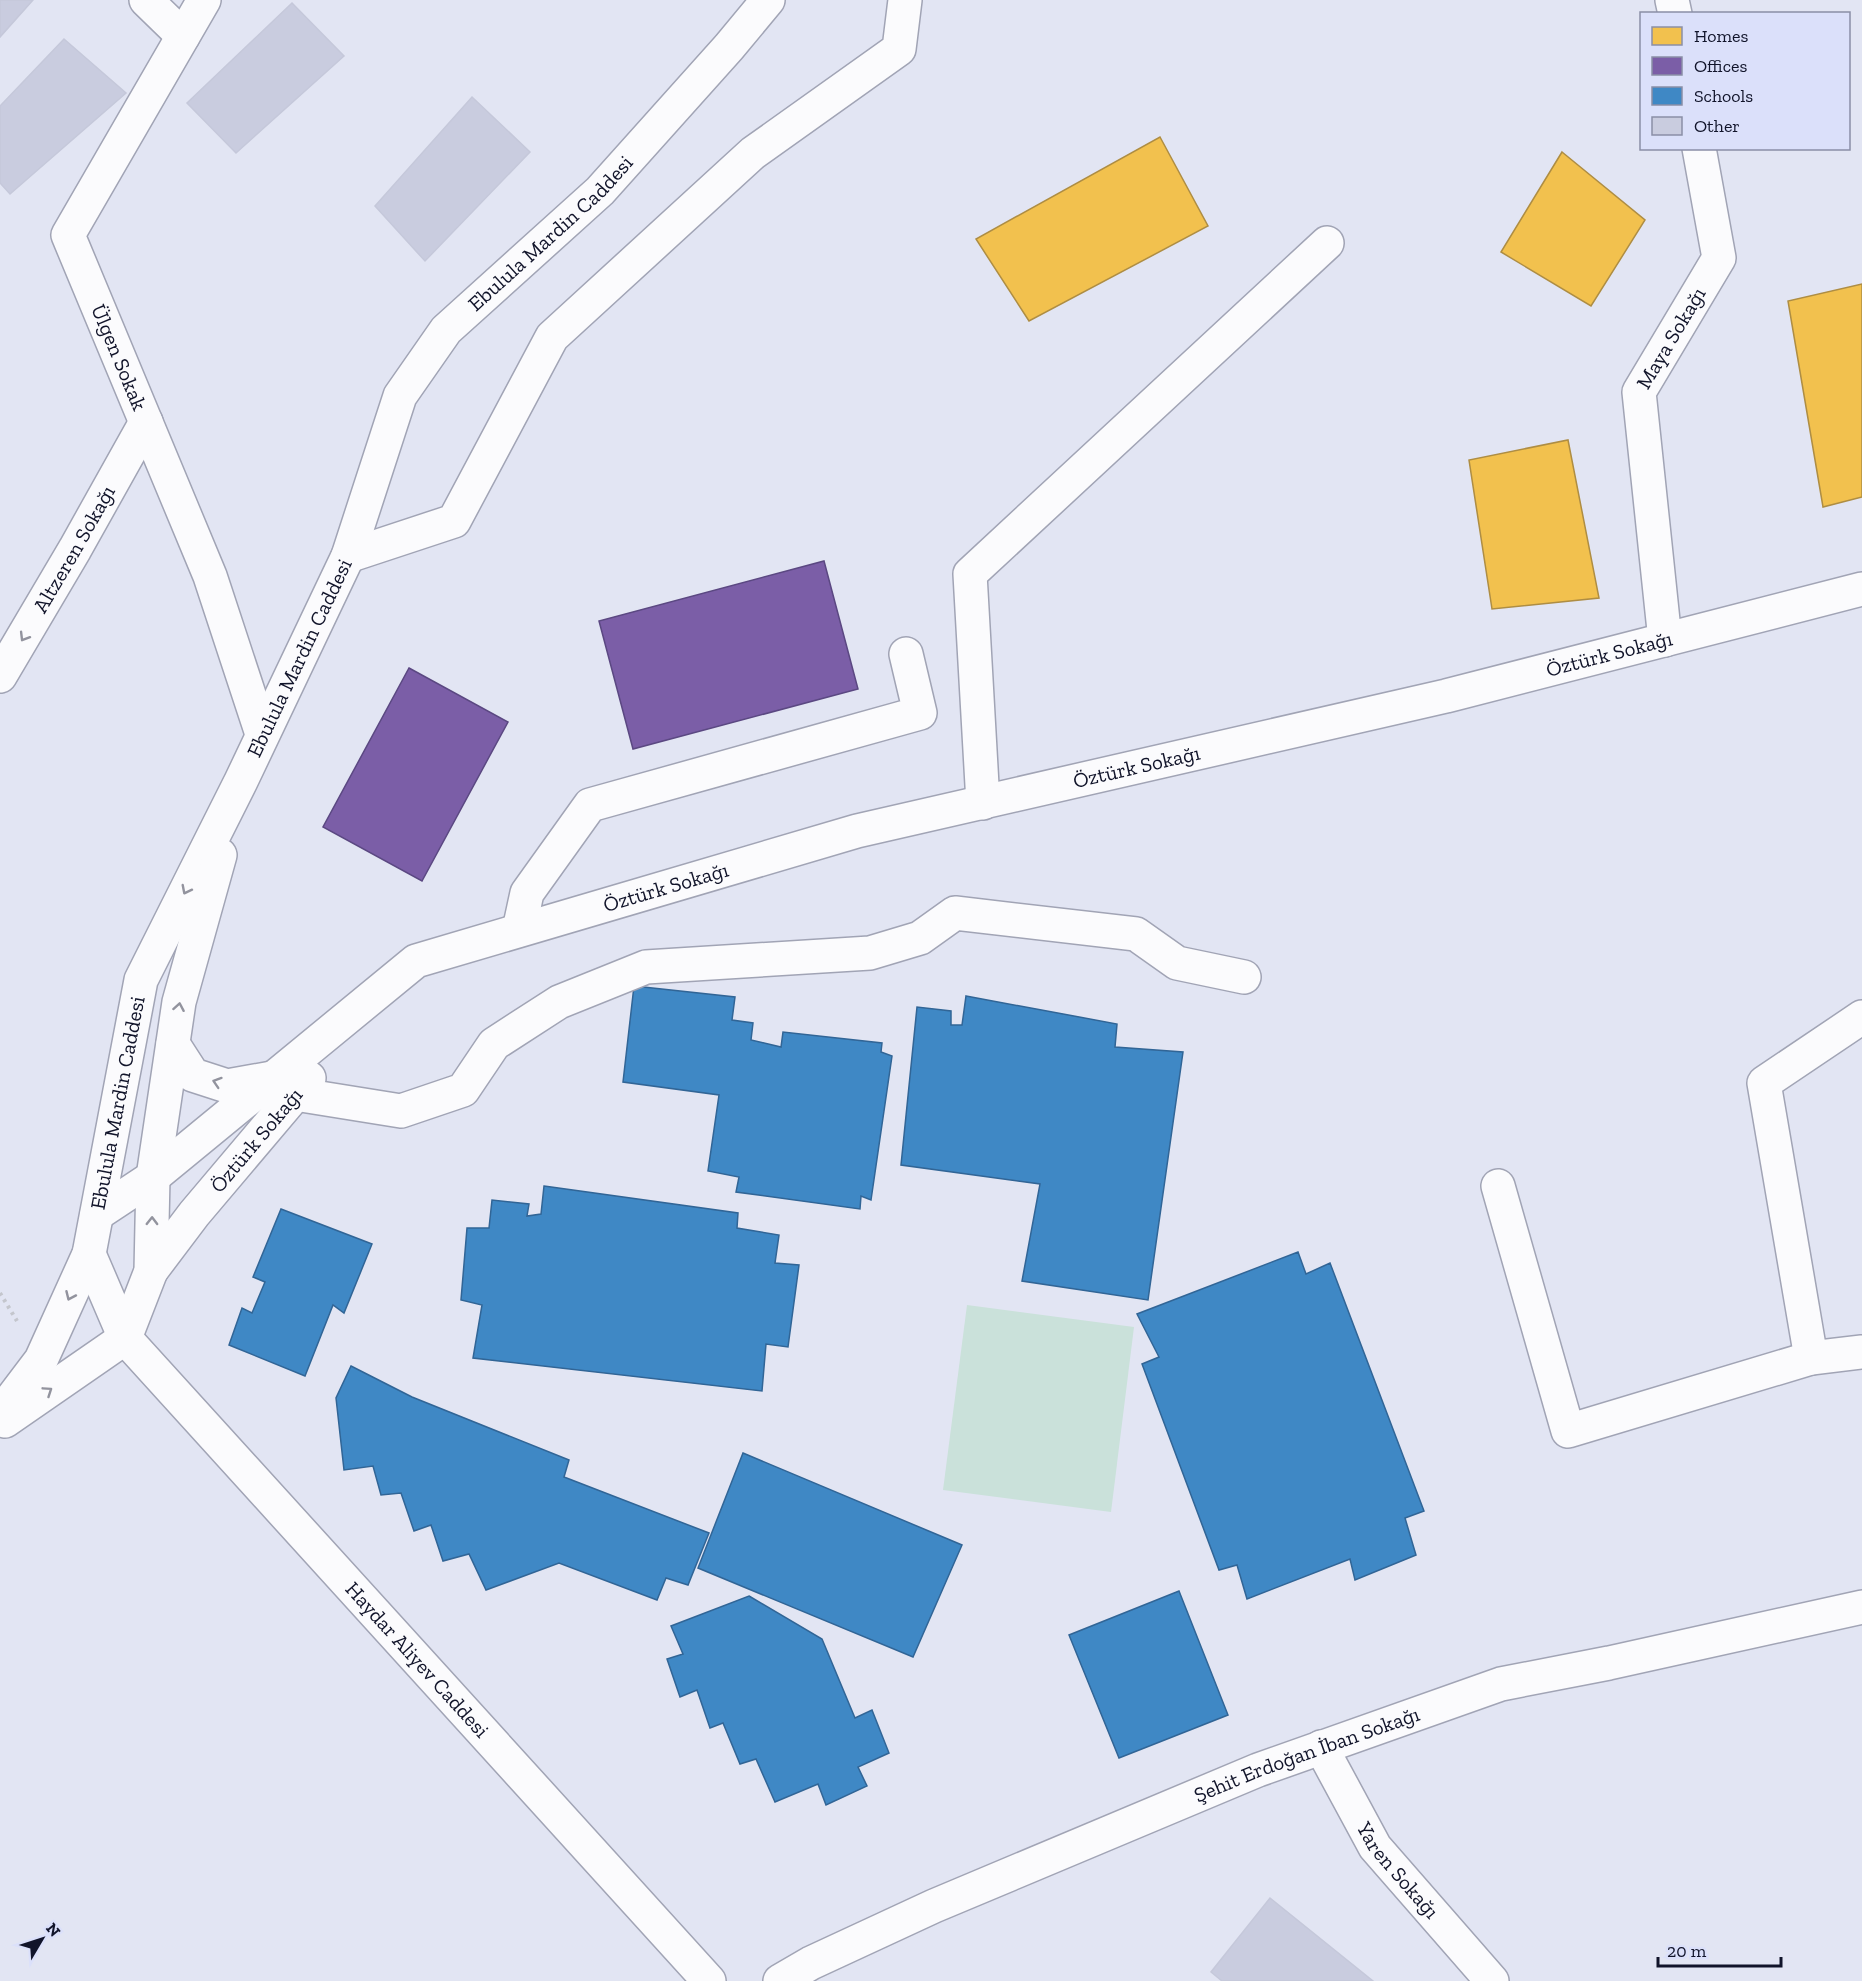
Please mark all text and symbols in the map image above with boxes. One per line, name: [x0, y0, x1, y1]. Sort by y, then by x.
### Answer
legend: [1640, 12, 1850, 150]
text: Homes: [1694, 25, 1748, 47]
text: Offices: [1694, 55, 1747, 77]
text: Schools: [1694, 85, 1753, 107]
text: Other: [1694, 115, 1740, 137]
street label: Ebulula Mardin Caddesi: [463, 150, 638, 316]
street label: Maya Sokağı: [1631, 282, 1711, 393]
street label: Ülgen Sokak: [86, 300, 153, 414]
street label: Altzeren Sokağı: [27, 481, 120, 617]
street label: Ebulula Mardin Caddesi: [241, 554, 357, 761]
street label: Öztürk Sokağı: [1543, 625, 1675, 682]
one-way arrow: [19, 631, 31, 641]
street label: Öztürk Sokağı: [1071, 740, 1202, 793]
street label: Öztürk Sokağı: [600, 857, 732, 917]
one-way arrow: [182, 883, 193, 894]
street label: Ebulula Mardin Caddesi: [85, 994, 150, 1211]
one-way arrow: [172, 1003, 184, 1012]
one-way arrow: [212, 1077, 223, 1090]
street label: Öztürk Sokağı: [205, 1082, 307, 1197]
one-way arrow: [146, 1217, 158, 1226]
one-way arrow: [65, 1290, 77, 1301]
one-way arrow: [42, 1387, 53, 1398]
street label: Haydar Aliyev Caddesi: [341, 1576, 495, 1742]
street label: Şehit Erdoğan İban Sokağı: [1190, 1701, 1423, 1807]
street label: Yaren Sokağı: [1351, 1817, 1445, 1924]
north arrow: [12, 1909, 72, 1969]
text: N: [42, 1919, 64, 1941]
scale bar: [1658, 1930, 1781, 1968]
text: 20 m: [1667, 1940, 1707, 1962]

